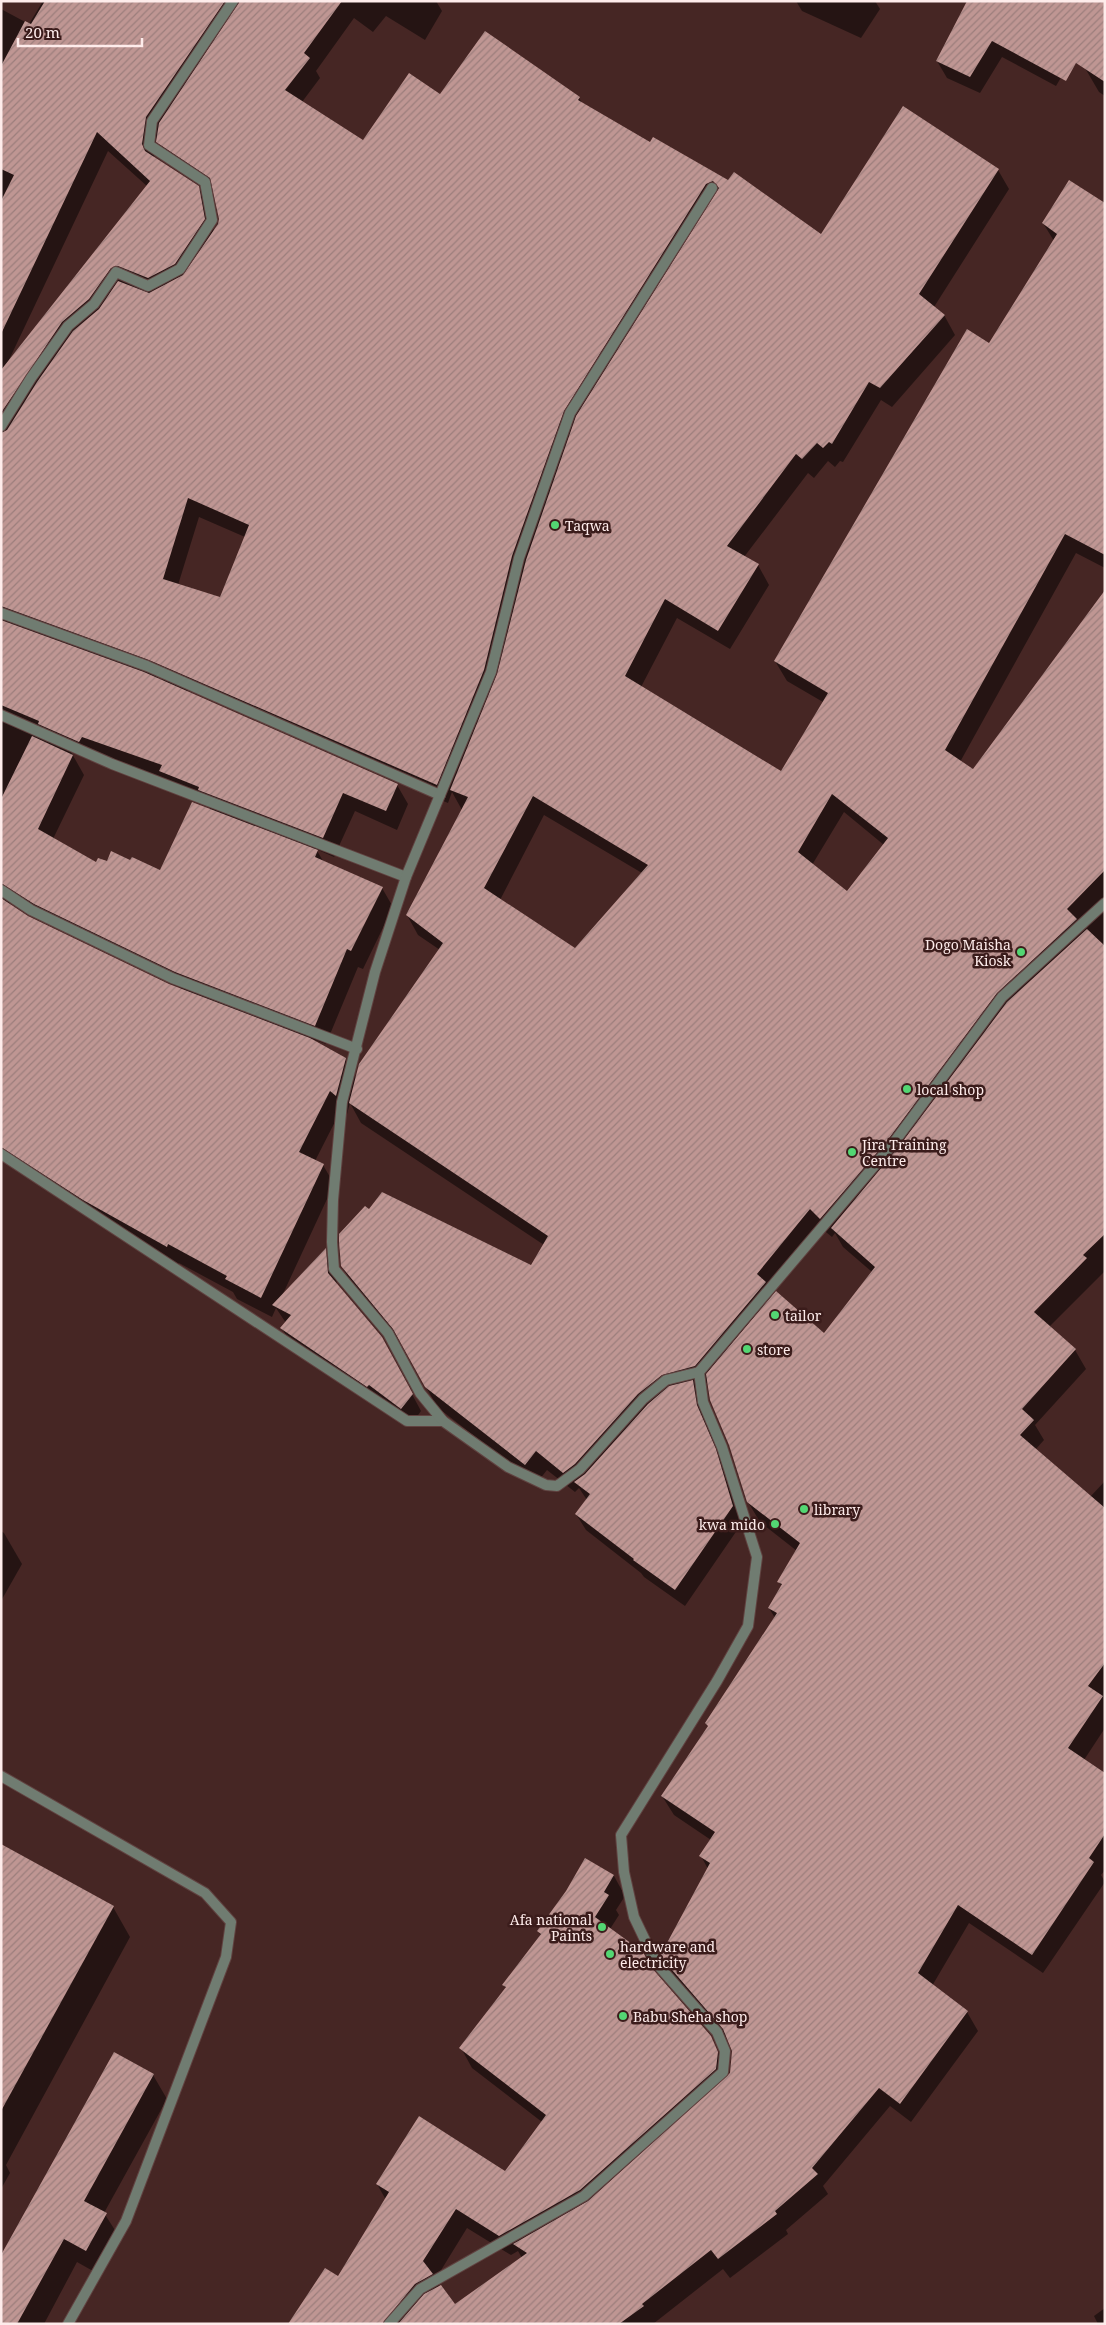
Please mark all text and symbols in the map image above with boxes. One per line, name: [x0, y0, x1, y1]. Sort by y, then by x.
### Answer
scale bar: [18, 15, 141, 47]
text: 20 m: [25, 22, 60, 42]
place label: Taqwa: [565, 516, 610, 535]
marker: Taqwa: [549, 519, 561, 531]
place label: Dogo Maisha Kiosk: [925, 935, 1012, 970]
marker: Dogo Maisha Kiosk: [1015, 946, 1027, 958]
place label: local shop: [917, 1080, 984, 1099]
marker: local shop: [901, 1083, 913, 1095]
place label: Jira Training Centre: [861, 1135, 947, 1170]
marker: Jira Training Centre: [846, 1146, 858, 1158]
place label: tailor: [785, 1306, 822, 1325]
marker: tailor: [769, 1309, 781, 1321]
place label: store: [757, 1340, 790, 1359]
marker: store: [741, 1343, 753, 1355]
place label: library: [814, 1500, 860, 1519]
marker: library: [798, 1503, 810, 1515]
place label: kwa mido: [699, 1515, 765, 1534]
marker: kwa mido: [769, 1518, 781, 1530]
place label: Afa national Paints: [510, 1910, 593, 1945]
marker: Afa national Paints: [596, 1921, 608, 1933]
place label: hardware and electricity: [620, 1937, 716, 1972]
marker: hardware and electricity: [604, 1948, 616, 1960]
place label: Babu Sheha shop: [633, 2007, 747, 2026]
marker: Babu Sheha shop: [617, 2010, 629, 2022]

